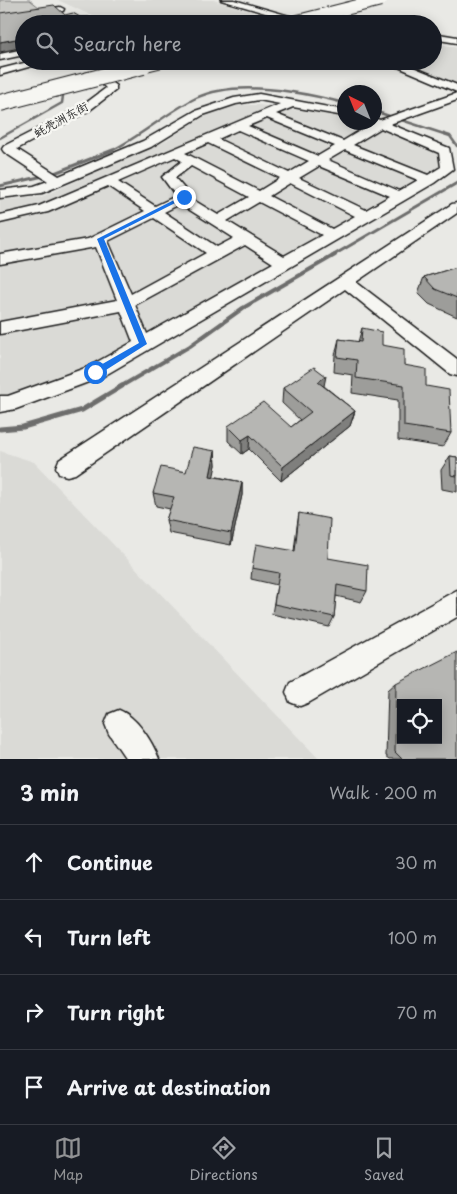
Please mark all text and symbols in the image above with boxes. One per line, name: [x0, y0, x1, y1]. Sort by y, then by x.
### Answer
search box: [15, 15, 442, 70]
icon: search: [33, 29, 61, 57]
text: Search here: [73, 29, 182, 57]
north arrow: [337, 85, 382, 130]
street label: 蚝壳洲东街: [30, 97, 91, 142]
route end: [173, 186, 196, 209]
route start: [84, 361, 107, 384]
map controls: [397, 699, 442, 744]
button: locate: [397, 699, 442, 744]
text: 3 min: [20, 776, 79, 808]
text: Walk · 200 m: [329, 780, 437, 804]
icon: ahead: [20, 848, 48, 876]
text: Continue: [67, 848, 153, 876]
text: 30 m: [395, 850, 437, 874]
icon: left: [20, 923, 48, 951]
text: Turn left: [67, 923, 151, 951]
text: 100 m: [388, 925, 437, 949]
icon: right: [20, 998, 48, 1026]
text: Turn right: [67, 998, 165, 1026]
text: 70 m: [397, 1000, 437, 1024]
icon: arrive: [20, 1073, 48, 1101]
text: Arrive at destination: [67, 1073, 271, 1101]
tab: Map: [53, 1134, 83, 1185]
tab: Directions: [190, 1134, 258, 1185]
tab: Saved: [364, 1134, 404, 1185]

